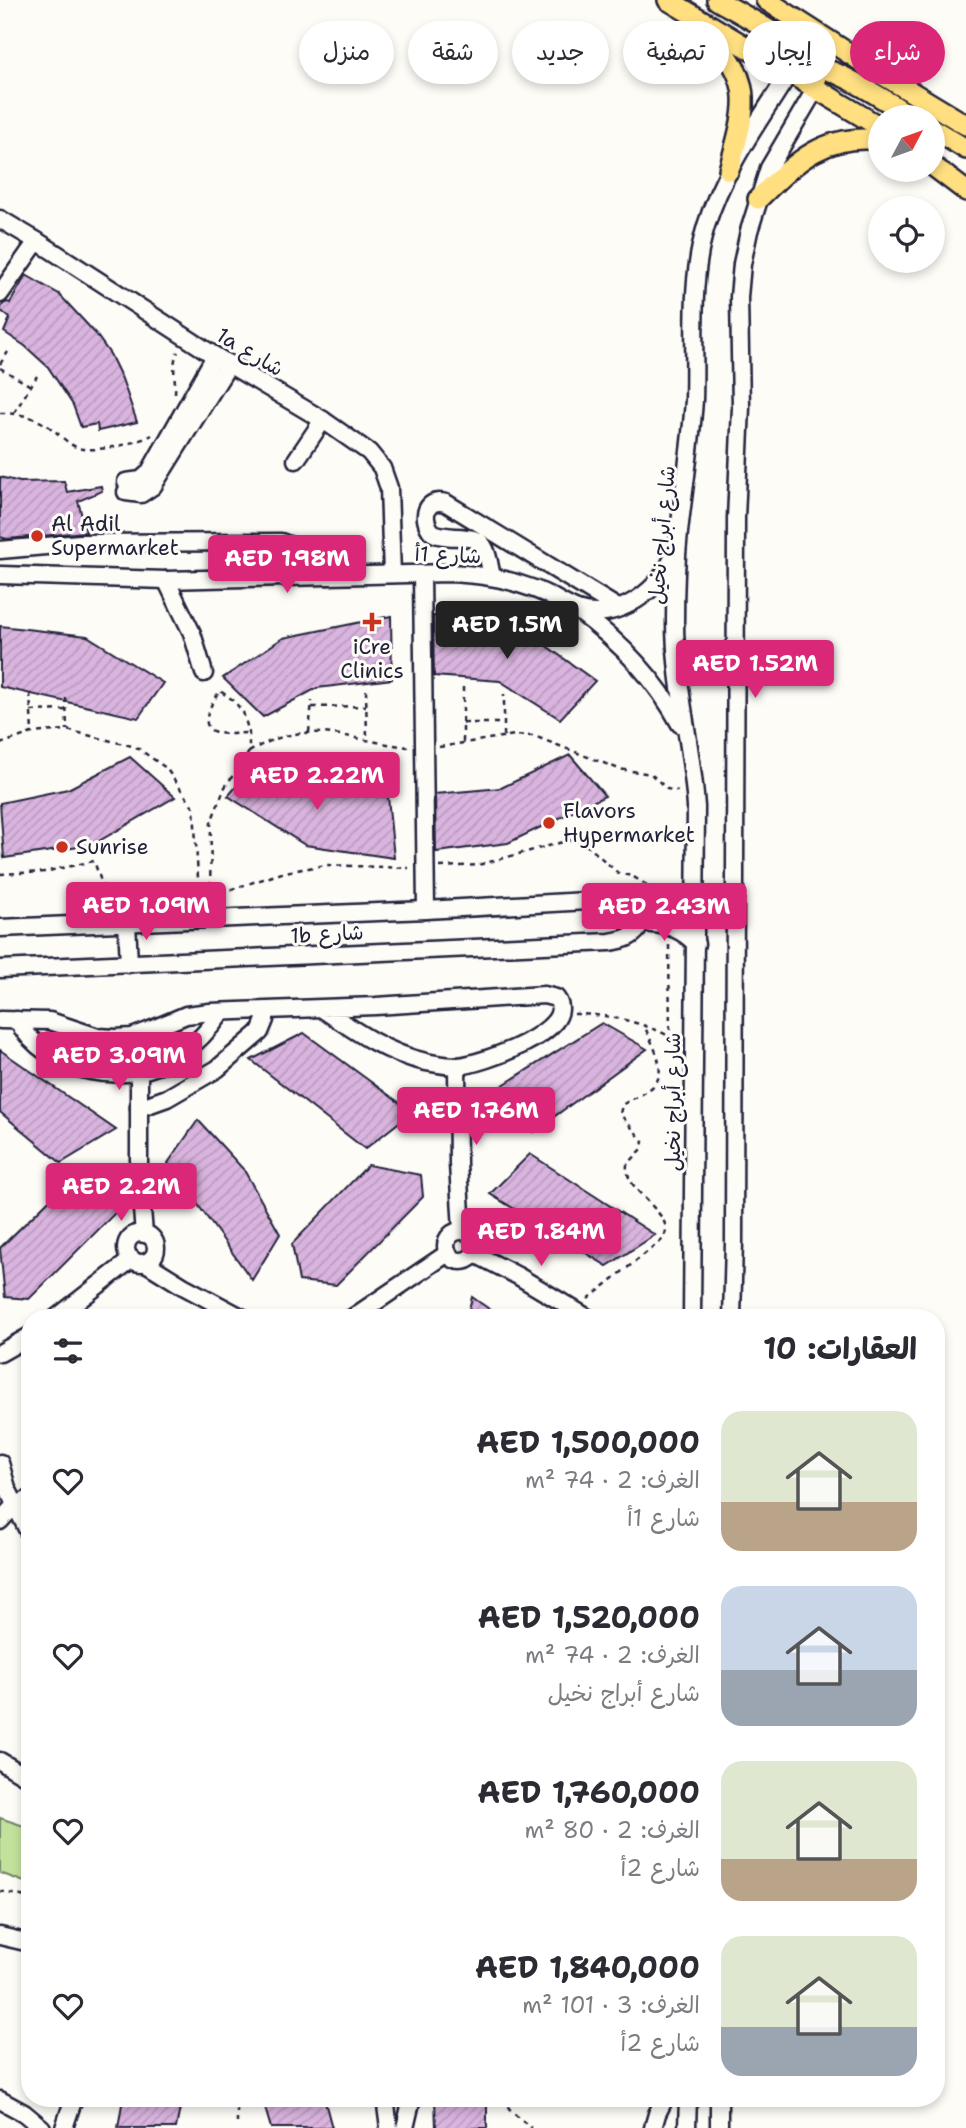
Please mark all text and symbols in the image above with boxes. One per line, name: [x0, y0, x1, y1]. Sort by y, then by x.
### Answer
chip: منزل: [299, 21, 394, 84]
chip: شقة: [408, 21, 498, 84]
chip: جديد: [512, 21, 609, 84]
chip: تصفية: [623, 21, 729, 84]
chip: إيجار: [743, 21, 836, 84]
chip: شراء: [850, 21, 945, 84]
north arrow: [868, 105, 945, 182]
map controls: [868, 105, 945, 273]
button: locate: [868, 196, 945, 273]
street label: 1a شارع: [211, 321, 289, 384]
street label: شارع أبراج نخيل: [642, 464, 683, 606]
place label: Al Adil Supermarket: [51, 510, 179, 562]
marker: Al Adil Supermarket: [29, 528, 45, 544]
pin: AED 1.98M: [207, 536, 367, 595]
street label: شارع 1أ: [414, 540, 482, 571]
text: AED 1.98M: [224, 543, 350, 573]
pin: AED 1.5M: [435, 602, 579, 661]
text: AED 1.5M: [452, 609, 562, 639]
marker: iCre Clinics: [362, 612, 382, 632]
place label: iCre Clinics: [340, 633, 404, 685]
pin: AED 1.52M: [675, 640, 835, 700]
text: AED 1.52M: [692, 648, 818, 678]
pin: AED 2.22M: [237, 752, 397, 812]
text: AED 2.22M: [250, 760, 384, 790]
place label: Flavors Hypermarket: [563, 797, 695, 849]
marker: Flavors Hypermarket: [541, 815, 557, 831]
place label: Sunrise: [76, 833, 149, 861]
marker: Sunrise: [54, 839, 70, 855]
pin: AED 1.09M: [66, 883, 226, 942]
pin: AED 2.43M: [584, 884, 744, 943]
text: AED 1.09M: [82, 890, 210, 920]
text: AED 2.43M: [598, 891, 730, 921]
street label: 1b شارع: [290, 918, 365, 951]
pin: AED 3.09M: [39, 1032, 199, 1092]
street label: شارع أبراج نخيل: [659, 1032, 688, 1172]
text: AED 3.09M: [52, 1040, 186, 1070]
pin: AED 1.76M: [396, 1088, 556, 1147]
text: AED 1.76M: [413, 1095, 539, 1125]
pin: AED 2.2M: [49, 1164, 193, 1223]
text: AED 2.2M: [62, 1171, 180, 1201]
pin: AED 1.84M: [461, 1208, 621, 1268]
text: AED 1.84M: [477, 1216, 605, 1246]
text: العقارات: 10: [763, 1328, 917, 1369]
icon: filters: [49, 1332, 87, 1370]
text: AED 1,500,000: [476, 1422, 700, 1463]
icon: home: [777, 1439, 861, 1523]
icon: heart: [49, 1462, 87, 1500]
text: الغرف: 2 · 74 m²: [525, 1465, 700, 1495]
text: شارع 1أ: [627, 1503, 700, 1533]
text: AED 1,520,000: [478, 1597, 700, 1638]
icon: home: [777, 1614, 861, 1698]
icon: heart: [49, 1637, 87, 1675]
text: الغرف: 2 · 74 m²: [525, 1640, 700, 1670]
text: شارع أبراج نخيل: [548, 1678, 700, 1708]
text: AED 1,760,000: [478, 1772, 700, 1813]
icon: home: [777, 1789, 861, 1873]
icon: heart: [49, 1812, 87, 1850]
text: الغرف: 2 · 80 m²: [524, 1815, 700, 1845]
text: شارع 2أ: [621, 1853, 700, 1883]
text: AED 1,840,000: [475, 1947, 700, 1988]
icon: home: [777, 1964, 861, 2048]
icon: heart: [49, 1987, 87, 2025]
text: الغرف: 3 · 101 m²: [522, 1990, 700, 2020]
text: شارع 2أ: [621, 2028, 700, 2058]

